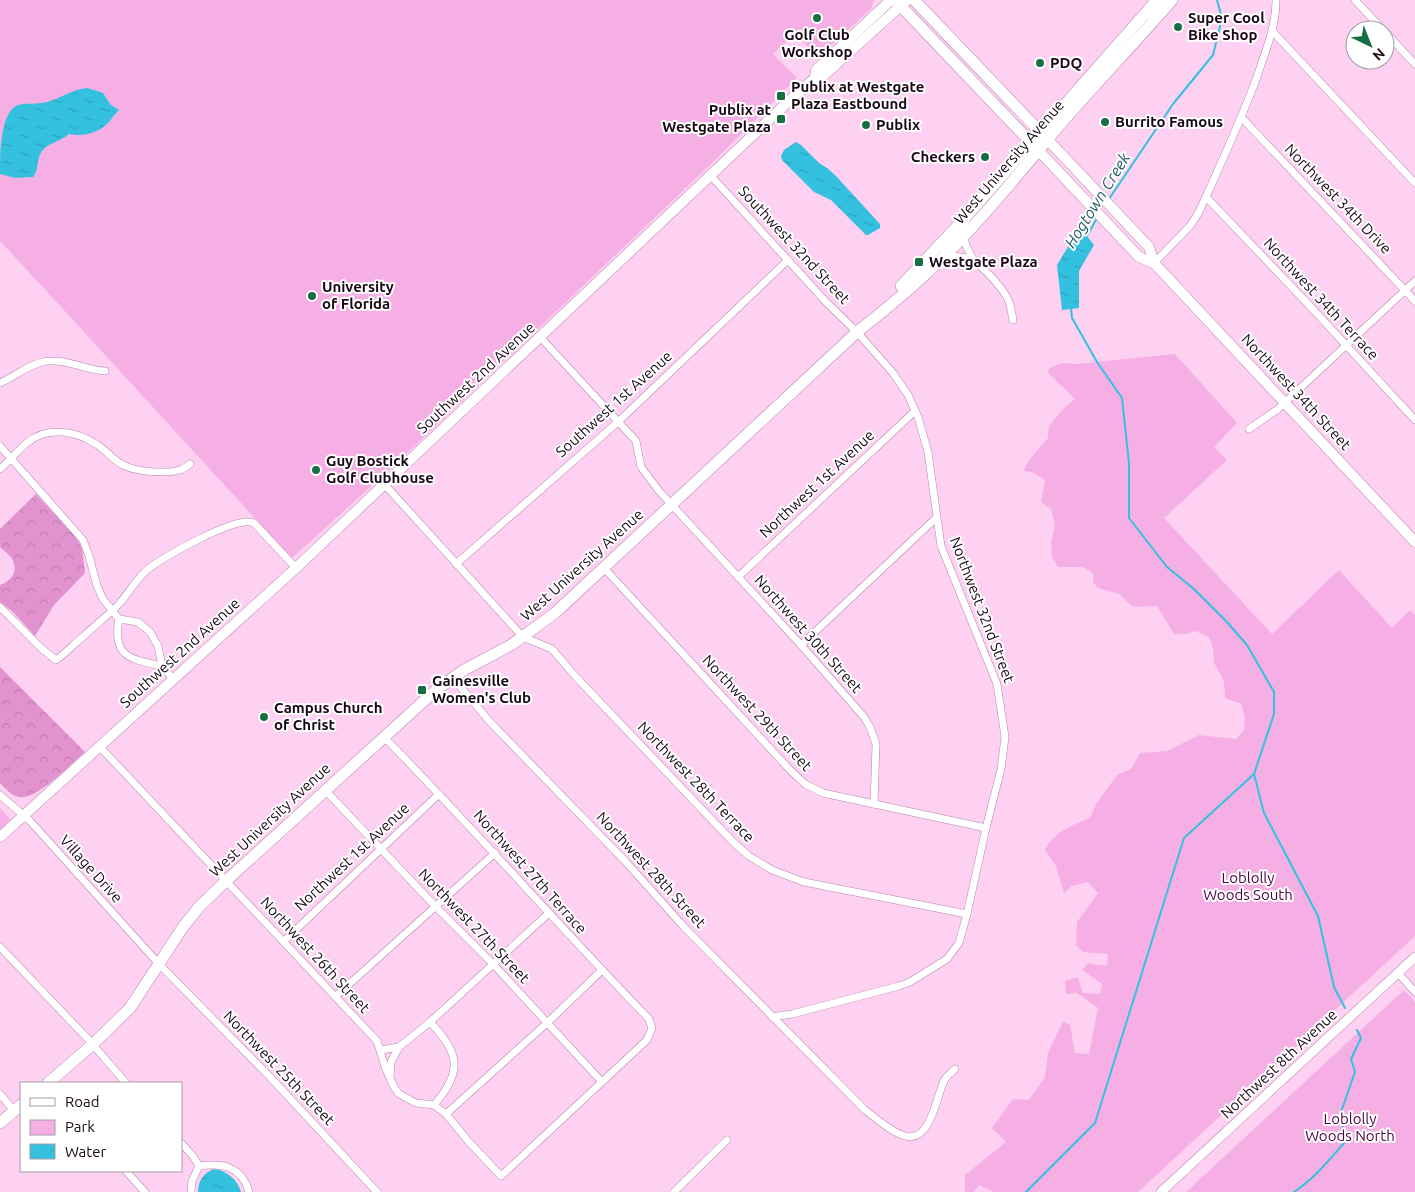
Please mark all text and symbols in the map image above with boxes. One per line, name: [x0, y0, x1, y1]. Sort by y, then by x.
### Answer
place label: Super Cool Bike Shop: [1188, 9, 1265, 43]
marker: Golf Club Workshop: [811, 12, 823, 24]
north arrow: [1345, 20, 1395, 70]
marker: Super Cool Bike Shop: [1172, 21, 1184, 33]
place label: Golf Club Workshop: [781, 26, 853, 60]
text: N: [1370, 45, 1388, 64]
place label: PDQ: [1050, 54, 1082, 71]
marker: PDQ: [1034, 57, 1046, 69]
place label: Publix at Westgate Plaza Eastbound: [791, 78, 924, 112]
marker: Publix at Westgate Plaza Eastbound: [775, 90, 787, 102]
street label: West University Avenue: [950, 96, 1067, 227]
place label: Publix at Westgate Plaza: [662, 101, 772, 135]
marker: Publix at Westgate Plaza: [775, 113, 787, 125]
place label: Burrito Famous: [1115, 113, 1223, 130]
place label: Publix: [876, 116, 920, 133]
marker: Burrito Famous: [1099, 116, 1111, 128]
marker: Publix: [860, 119, 872, 131]
street label: Northwest 34th Drive: [1282, 140, 1395, 257]
place label: Checkers: [911, 148, 975, 165]
water label: Hogtown Creek: [1061, 149, 1134, 251]
marker: Checkers: [979, 151, 991, 163]
street label: Southwest 32nd Street: [735, 182, 853, 307]
street label: Northwest 34th Terrace: [1260, 234, 1382, 363]
place label: Westgate Plaza: [929, 253, 1038, 270]
marker: Westgate Plaza: [913, 256, 925, 268]
place label: University of Florida: [322, 278, 394, 312]
marker: University of Florida: [306, 290, 318, 302]
street label: Southwest 2nd Avenue: [413, 319, 538, 437]
street label: Northwest 34th Street: [1238, 330, 1355, 453]
street label: Southwest 1st Avenue: [552, 347, 675, 460]
street label: Northwest 1st Avenue: [756, 426, 877, 541]
place label: Guy Bostick Golf Clubhouse: [326, 452, 434, 486]
marker: Guy Bostick Golf Clubhouse: [310, 464, 322, 476]
street label: West University Avenue: [517, 505, 646, 624]
street label: Northwest 32nd Street: [947, 534, 1018, 685]
street label: Northwest 30th Street: [751, 571, 866, 696]
street label: Southwest 2nd Avenue: [116, 594, 243, 711]
street label: Northwest 29th Street: [699, 651, 816, 774]
place label: Gainesville Women's Club: [432, 672, 531, 706]
marker: Gainesville Women's Club: [416, 684, 428, 696]
place label: Campus Church of Christ: [274, 699, 383, 733]
marker: Campus Church of Christ: [258, 711, 270, 723]
street label: Northwest 28th Terrace: [635, 718, 758, 845]
street label: West University Avenue: [206, 759, 333, 880]
street label: Northwest 1st Avenue: [291, 799, 412, 914]
street label: Northwest 27th Terrace: [470, 806, 590, 937]
street label: Northwest 28th Street: [593, 808, 710, 931]
street label: Village Drive: [57, 831, 126, 906]
street label: Northwest 27th Street: [415, 865, 533, 986]
park label: Loblolly Woods South: [1203, 869, 1293, 903]
street label: Northwest 26th Street: [257, 893, 374, 1016]
street label: Northwest 8th Avenue: [1217, 1005, 1340, 1122]
street label: Northwest 25th Street: [220, 1007, 338, 1128]
legend: [20, 1082, 182, 1172]
text: Road: [65, 1093, 100, 1110]
park label: Loblolly Woods North: [1305, 1110, 1395, 1144]
text: Park: [65, 1118, 95, 1135]
text: Water: [65, 1143, 106, 1160]

